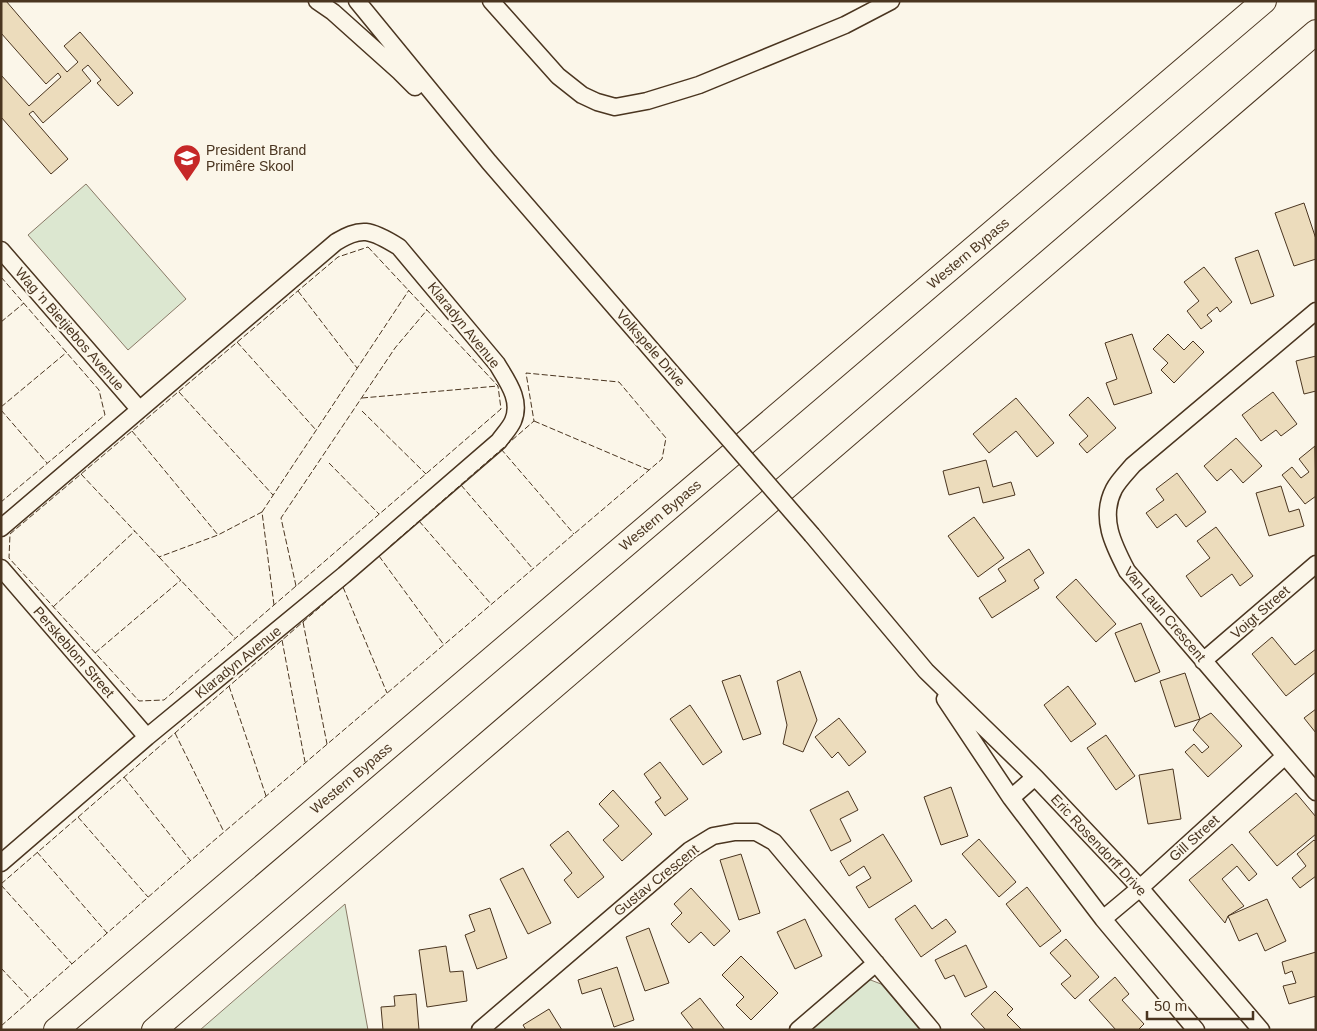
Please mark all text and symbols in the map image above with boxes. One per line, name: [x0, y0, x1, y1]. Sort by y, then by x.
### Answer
place label: President Brand Primêre Skool: [206, 142, 306, 174]
school or university icon: President Brand Primêre Skool: [172, 143, 202, 182]
street label: Western Bypass: [924, 214, 1012, 292]
street label: Wag 'n Bietjiebos Avenue: [12, 264, 128, 394]
street label: Klaradyn Avenue: [425, 279, 504, 371]
street label: Volkspele Drive: [613, 306, 689, 390]
street label: Western Bypass: [616, 476, 704, 554]
street label: Van Laun Crescent: [1121, 563, 1209, 665]
street label: Voigt Street: [1227, 582, 1293, 642]
street label: Perskeblom Street: [30, 603, 118, 701]
street label: Klaradyn Avenue: [192, 622, 284, 701]
street label: Western Bypass: [307, 739, 395, 817]
street label: Eric Rosendorff Drive: [1048, 791, 1150, 899]
street label: Gill Street: [1166, 811, 1222, 865]
street label: Gustav Crescent: [610, 841, 702, 919]
scale bar: [1147, 988, 1253, 1020]
text: 50 m: [1154, 997, 1187, 1014]

